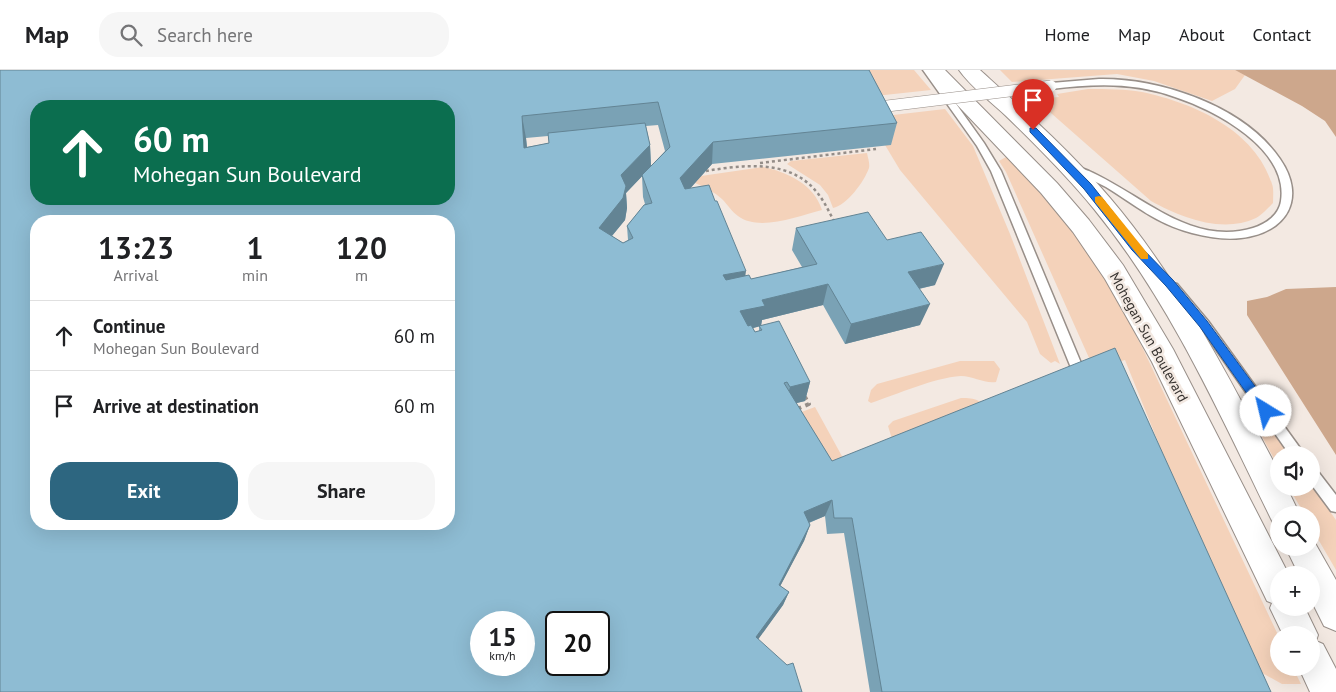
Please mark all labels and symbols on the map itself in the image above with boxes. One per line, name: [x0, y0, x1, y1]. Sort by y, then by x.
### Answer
pin: [1012, 79, 1054, 130]
street label: Mohegan Sun Boulevard: [1106, 269, 1192, 405]
position arrow: [1239, 384, 1291, 436]
speed limit sign: 20: [545, 611, 610, 676]

